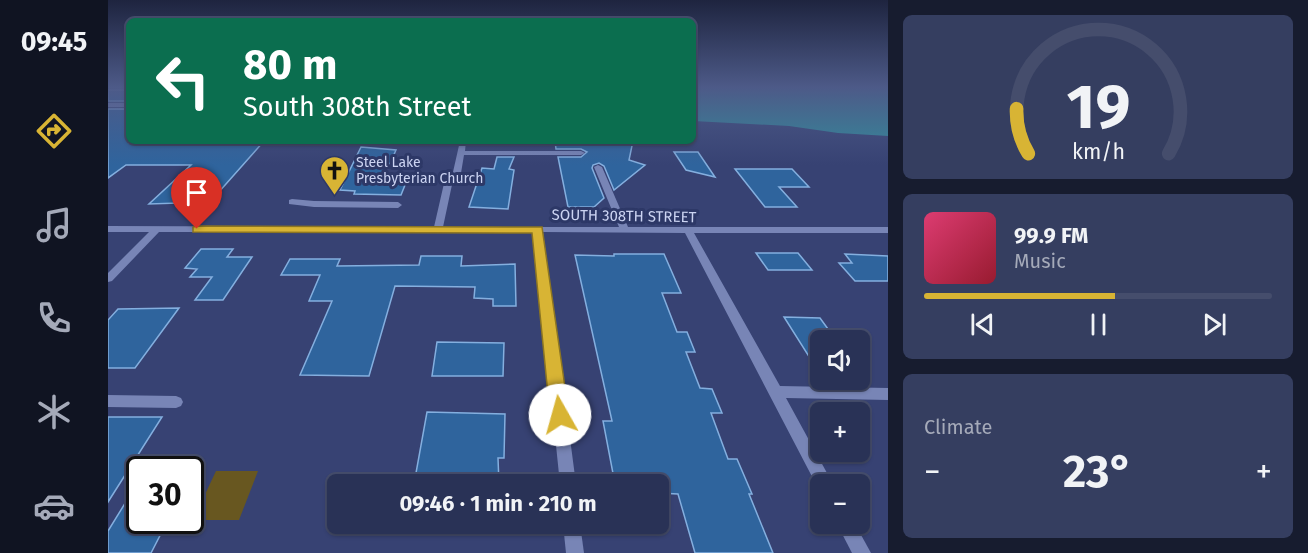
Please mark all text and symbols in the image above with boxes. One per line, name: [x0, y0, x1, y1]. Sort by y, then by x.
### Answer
text: 09:45: [21, 26, 87, 58]
text: 80 m: [243, 40, 337, 90]
icon: left: [144, 42, 222, 120]
text: 19: [1066, 70, 1130, 145]
text: South 308th Street: [243, 91, 471, 123]
icon: directions: [33, 110, 75, 152]
text: km/h: [1071, 140, 1125, 166]
church icon: Steel Lake Presbyterian Church: [319, 154, 351, 196]
place label: Steel Lake Presbyterian Church: [356, 154, 483, 187]
pin: [171, 167, 222, 229]
icon: arrive: [180, 176, 213, 209]
icon: music: [33, 204, 75, 246]
street label: SOUTH 308TH STREET: [552, 206, 697, 226]
text: 99.9 FM: [1014, 222, 1088, 249]
text: Music: [1014, 249, 1066, 273]
icon: phone: [33, 297, 75, 339]
icon: previous: [966, 308, 999, 341]
icon: pause: [1082, 308, 1115, 341]
icon: next: [1198, 308, 1231, 341]
map controls: [810, 330, 870, 534]
button: sound: [810, 330, 870, 390]
position arrow: [528, 383, 592, 447]
icon: climate: [33, 391, 75, 433]
button: +: [810, 402, 870, 462]
text: Climate: [924, 415, 992, 439]
text: 23°: [1063, 445, 1133, 499]
text: −: [924, 452, 941, 492]
text: +: [1256, 452, 1272, 492]
speed limit sign: 30: [126, 456, 204, 534]
button: −: [810, 474, 870, 534]
icon: car: [33, 485, 75, 527]
text: 09:46 · 1 min · 210 m: [399, 490, 597, 517]

